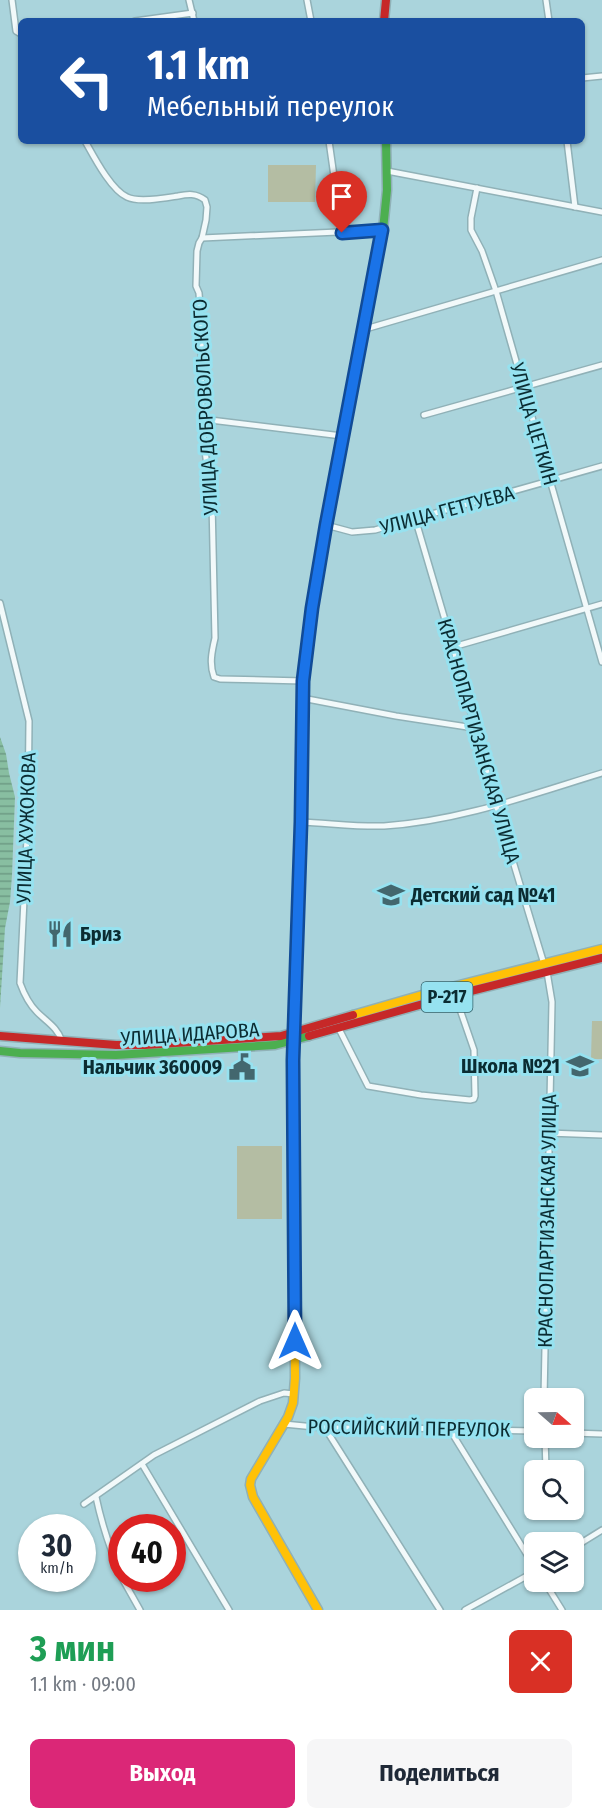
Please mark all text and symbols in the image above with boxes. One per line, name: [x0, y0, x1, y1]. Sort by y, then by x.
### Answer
text: 1.1 km: [147, 40, 250, 90]
icon: left: [48, 42, 126, 120]
text: Мебельный переулок: [147, 91, 394, 123]
pin: [316, 171, 367, 233]
icon: arrive: [325, 180, 358, 213]
street label: УЛИЦА ДОБРОВОЛЬСКОГО: [187, 298, 223, 517]
street label: УЛИЦА ЦЕТКИН: [505, 359, 563, 488]
street label: УЛИЦА ГЕТТУЕВА: [376, 480, 517, 540]
street label: КРАСНОПАРТИЗАНСКАЯ УЛИЦА: [432, 616, 526, 867]
street label: УЛИЦА ХУЖОКОВА: [11, 751, 41, 905]
school or university icon: Детский сад №41: [376, 880, 406, 910]
place label: Детский сад №41: [410, 883, 555, 907]
restaurant icon: Бриз: [45, 919, 75, 949]
place label: Бриз: [80, 922, 121, 946]
road number: Р-217: [422, 982, 472, 1012]
street label: УЛИЦА ИДАРОВА: [119, 1017, 260, 1051]
school or university icon: Школа №21: [565, 1051, 595, 1081]
public building icon: Нальчик 360009: [227, 1052, 257, 1082]
place label: Школа №21: [461, 1054, 560, 1078]
place label: Нальчик 360009: [83, 1055, 222, 1079]
street label: КРАСНОПАРТИЗАНСКАЯ УЛИЦА: [533, 1093, 561, 1348]
position arrow: [263, 1309, 327, 1373]
north arrow: [524, 1388, 584, 1448]
map controls: [524, 1388, 584, 1592]
street label: РОССИЙСКИЙ ПЕРЕУЛОК: [307, 1414, 511, 1442]
button: search: [524, 1460, 584, 1520]
speed limit sign: 40: [108, 1514, 186, 1592]
text: 30: [42, 1528, 72, 1564]
button: layers: [524, 1532, 584, 1592]
text: km/h: [40, 1559, 74, 1577]
text: 3 мин: [30, 1627, 115, 1671]
button: close: [509, 1630, 572, 1693]
text: 1.1 km · 09:00: [30, 1672, 136, 1696]
button: Выход: [30, 1739, 295, 1808]
button: Поделиться: [307, 1739, 572, 1808]

